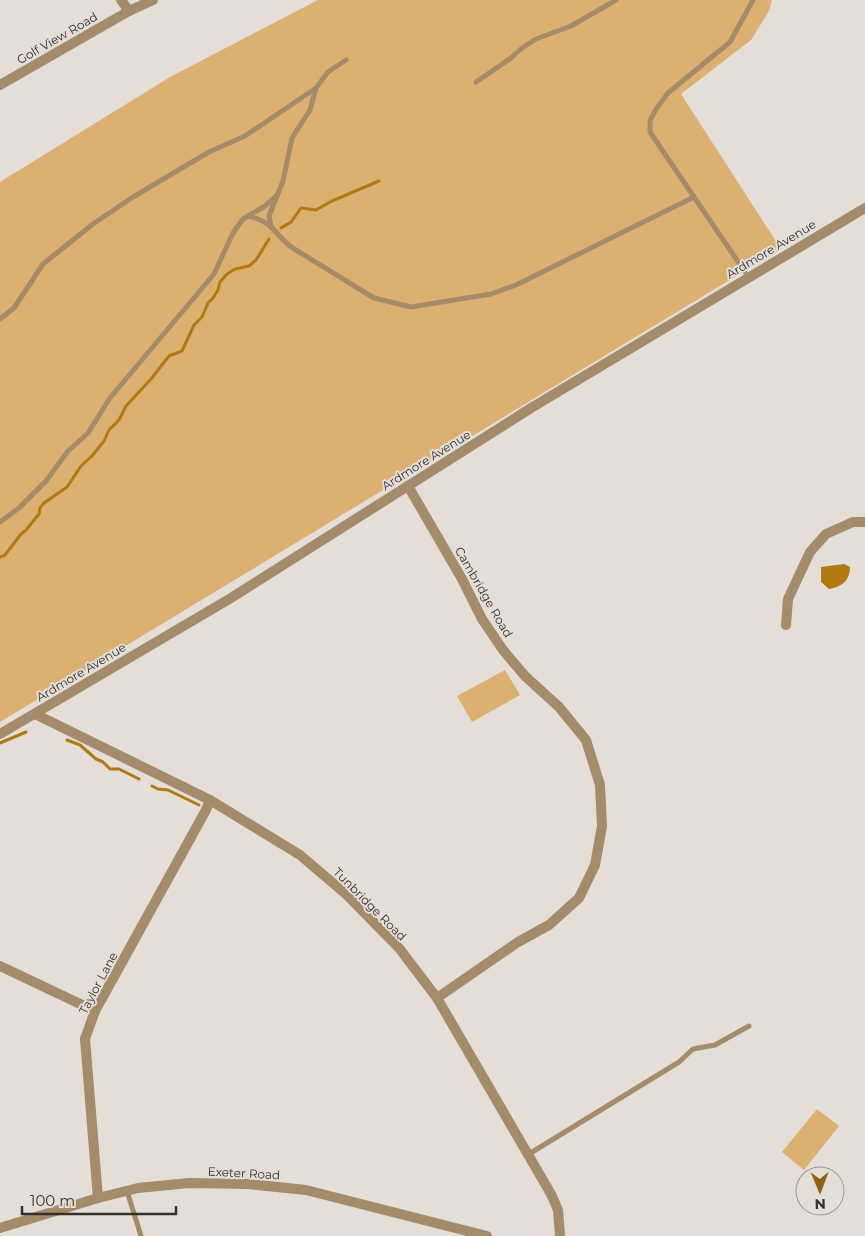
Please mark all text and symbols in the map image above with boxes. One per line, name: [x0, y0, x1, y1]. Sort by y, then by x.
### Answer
street label: Golf View Road: [14, 9, 100, 67]
street label: Ardmore Avenue: [723, 216, 819, 282]
street label: Ardmore Avenue: [379, 427, 473, 493]
street label: Cambridge Road: [452, 544, 516, 640]
street label: Ardmore Avenue: [33, 639, 129, 705]
street label: Tunbridge Road: [330, 864, 410, 944]
street label: Taylor Lane: [75, 949, 121, 1017]
street label: Exeter Road: [207, 1164, 281, 1182]
north arrow: [795, 1166, 845, 1216]
scale bar: [22, 1184, 176, 1216]
text: 100 m: [30, 1191, 75, 1210]
text: N: [814, 1195, 826, 1213]

